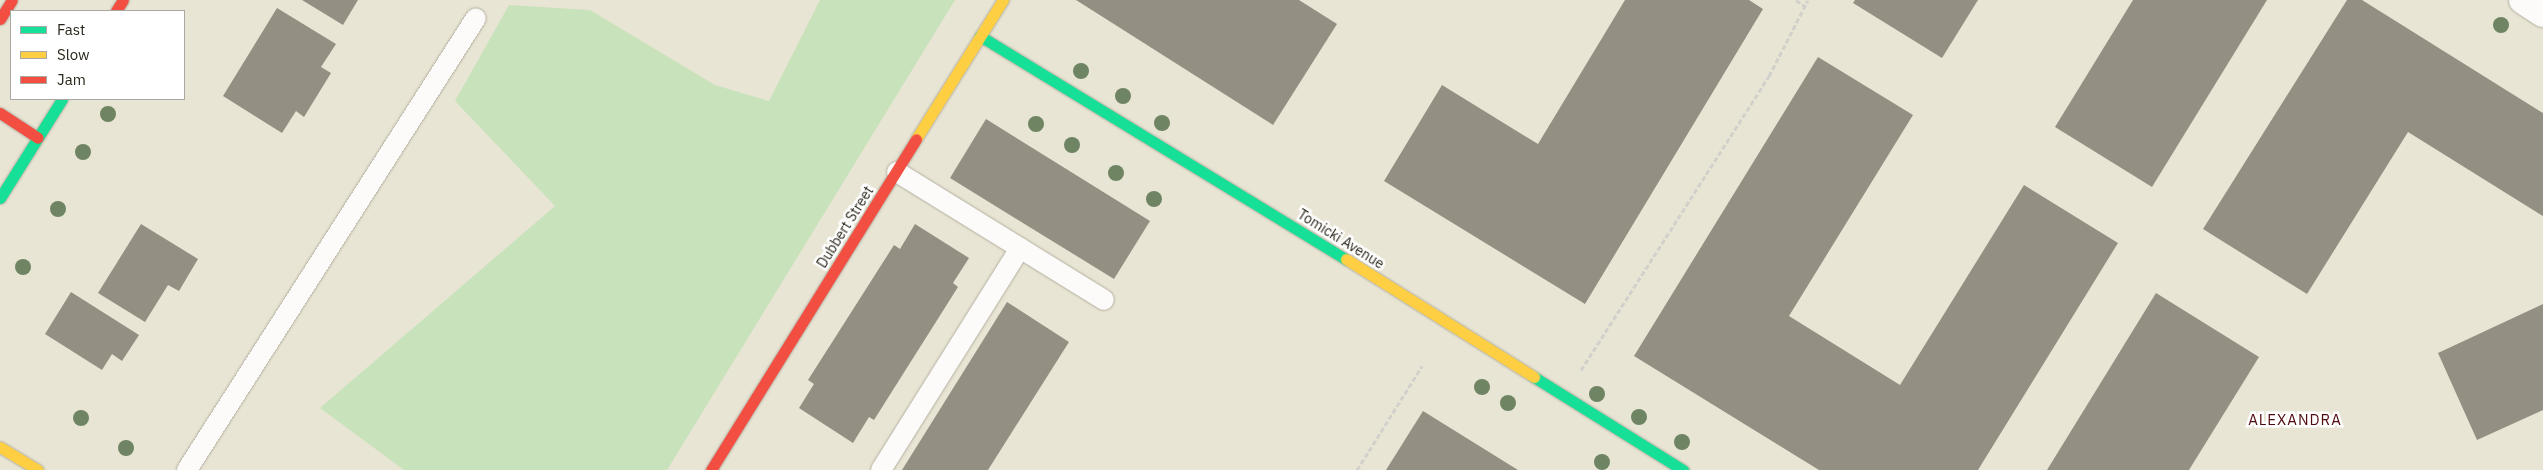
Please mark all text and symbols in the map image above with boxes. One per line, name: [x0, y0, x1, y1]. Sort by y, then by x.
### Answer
legend: [10, 10, 185, 100]
text: Fast: [57, 20, 85, 39]
text: Slow: [57, 45, 90, 64]
text: Jam: [57, 70, 86, 89]
street label: Dubbert Street: [813, 183, 877, 271]
street label: Tomicki Avenue: [1295, 206, 1387, 272]
district label: ALEXANDRA: [2247, 411, 2343, 429]

